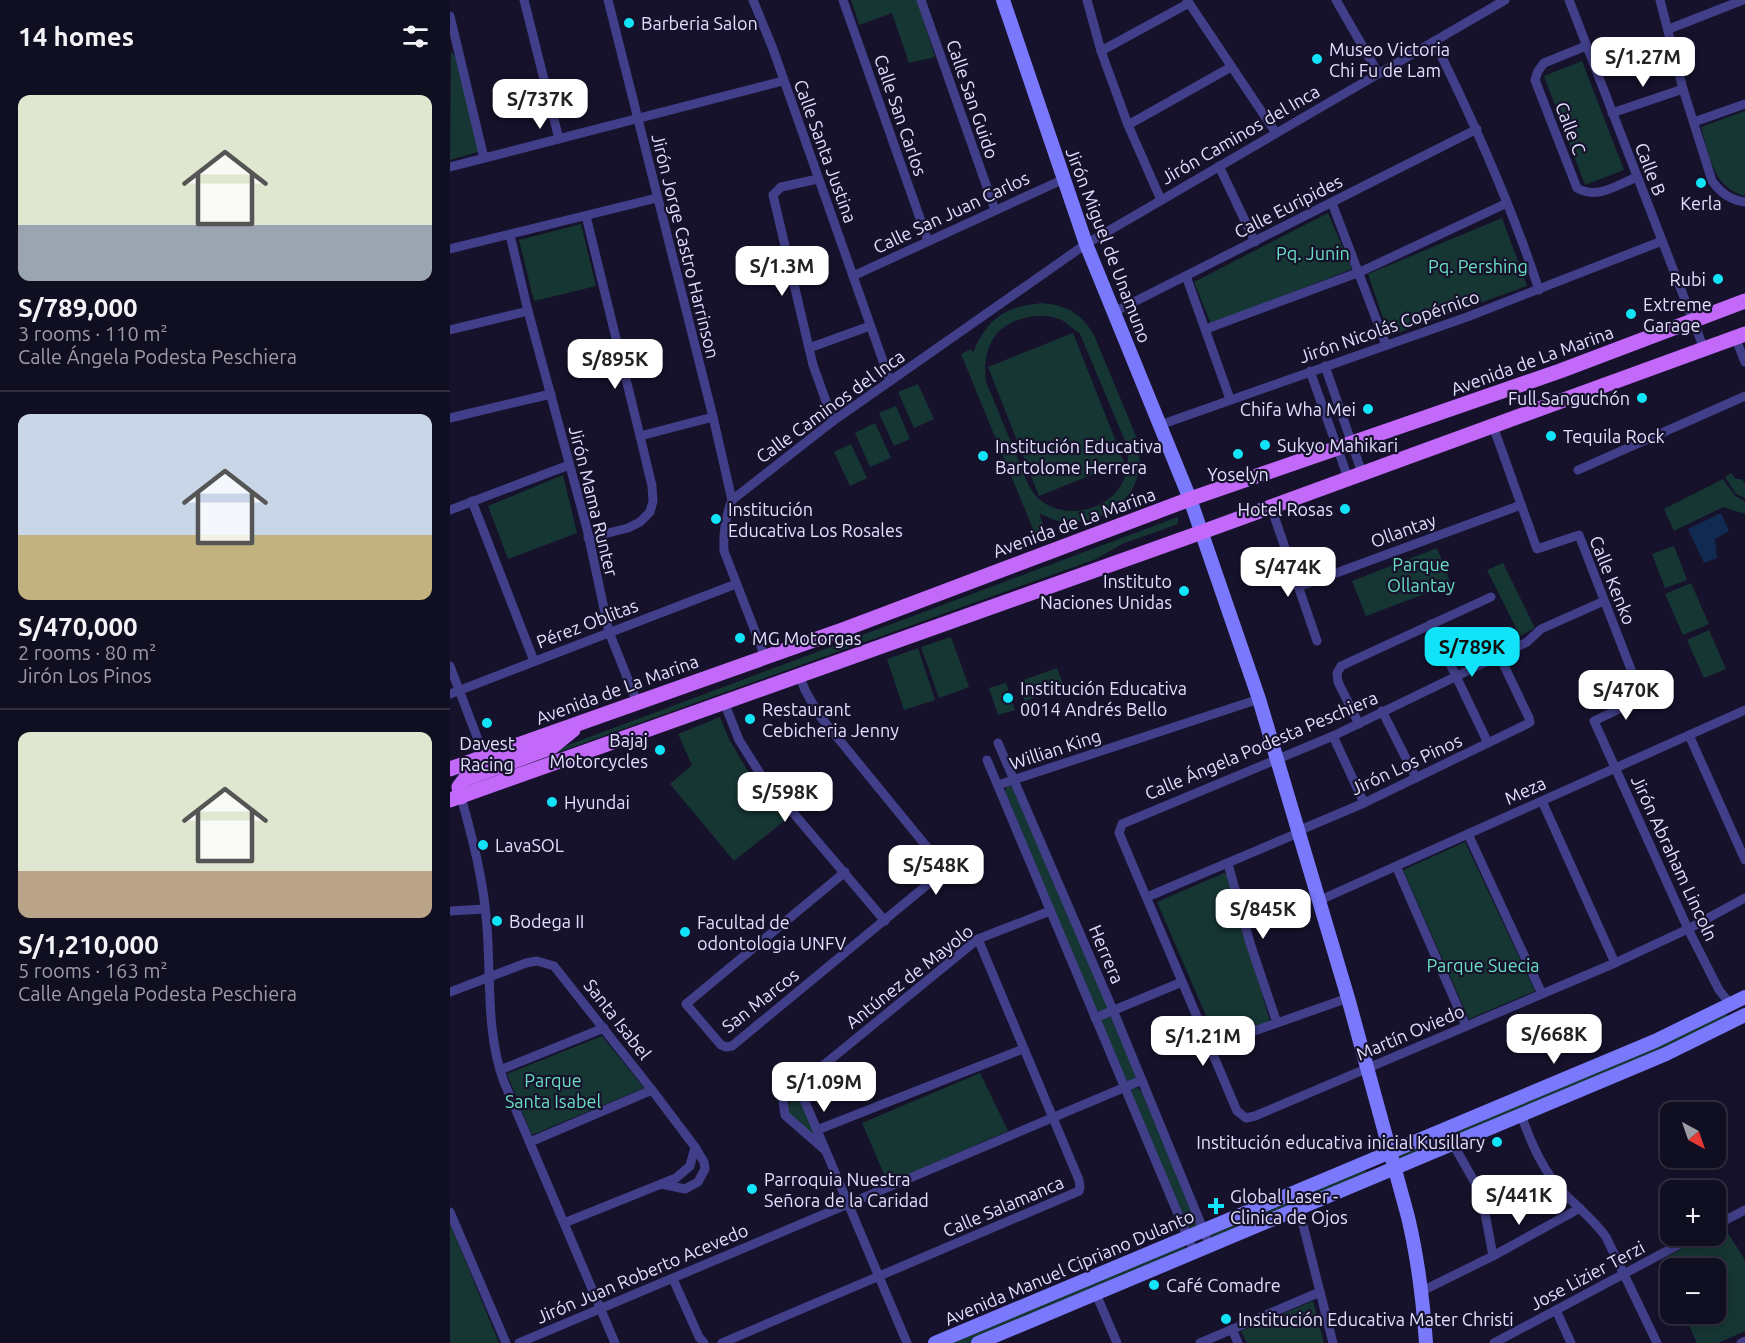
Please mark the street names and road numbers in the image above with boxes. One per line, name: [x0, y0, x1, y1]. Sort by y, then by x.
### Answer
street label: Calle San Guido: [943, 37, 1003, 161]
street label: Calle San Carlos: [871, 52, 931, 179]
street label: Calle Santa Justina: [791, 77, 861, 225]
street label: Jirón Caminos del Inca: [1157, 80, 1323, 188]
street label: Calle C: [1552, 99, 1590, 157]
street label: Jirón Jorge Castro Harrinson: [648, 132, 724, 360]
street label: Calle B: [1632, 140, 1670, 198]
street label: Jirón Miguel de Unamuno: [1062, 145, 1156, 345]
street label: Calle San Juan Carlos: [870, 167, 1032, 257]
street label: Calle Euripides: [1231, 170, 1345, 242]
street label: Jirón Nicolás Copérnico: [1296, 286, 1482, 366]
street label: Avenida de La Marina: [1448, 321, 1616, 399]
street label: Calle Caminos del Inca: [752, 345, 908, 467]
street label: Jirón Mama Runter: [566, 424, 622, 578]
street label: Avenida de La Marina: [990, 483, 1158, 561]
street label: Ollantay: [1368, 509, 1439, 551]
street label: Calle Kenko: [1586, 533, 1640, 627]
street label: Pérez Oblitas: [533, 594, 641, 652]
street label: Avenida de La Marina: [533, 650, 701, 728]
street label: Calle Ángela Podesta Peschiera: [1141, 686, 1380, 803]
street label: Willian King: [1007, 725, 1103, 773]
street label: Jirón Los Pinos: [1347, 729, 1465, 798]
street label: Meza: [1501, 772, 1549, 808]
street label: Jirón Abraham Lincoln: [1628, 772, 1722, 944]
street label: Antúnez de Mayolo: [841, 920, 977, 1032]
street label: Herrera: [1086, 922, 1128, 986]
street label: San Marcos: [718, 964, 802, 1036]
street label: Santa Isabel: [580, 975, 656, 1063]
street label: Martín Oviedo: [1353, 1000, 1467, 1064]
street label: Calle Salamanca: [940, 1172, 1066, 1240]
street label: Avenida Manuel Cipriano Dulanto: [941, 1205, 1197, 1329]
street label: Jirón Juan Roberto Acevedo: [533, 1219, 751, 1327]
street label: Jose Lizier Terzi: [1526, 1236, 1648, 1314]

